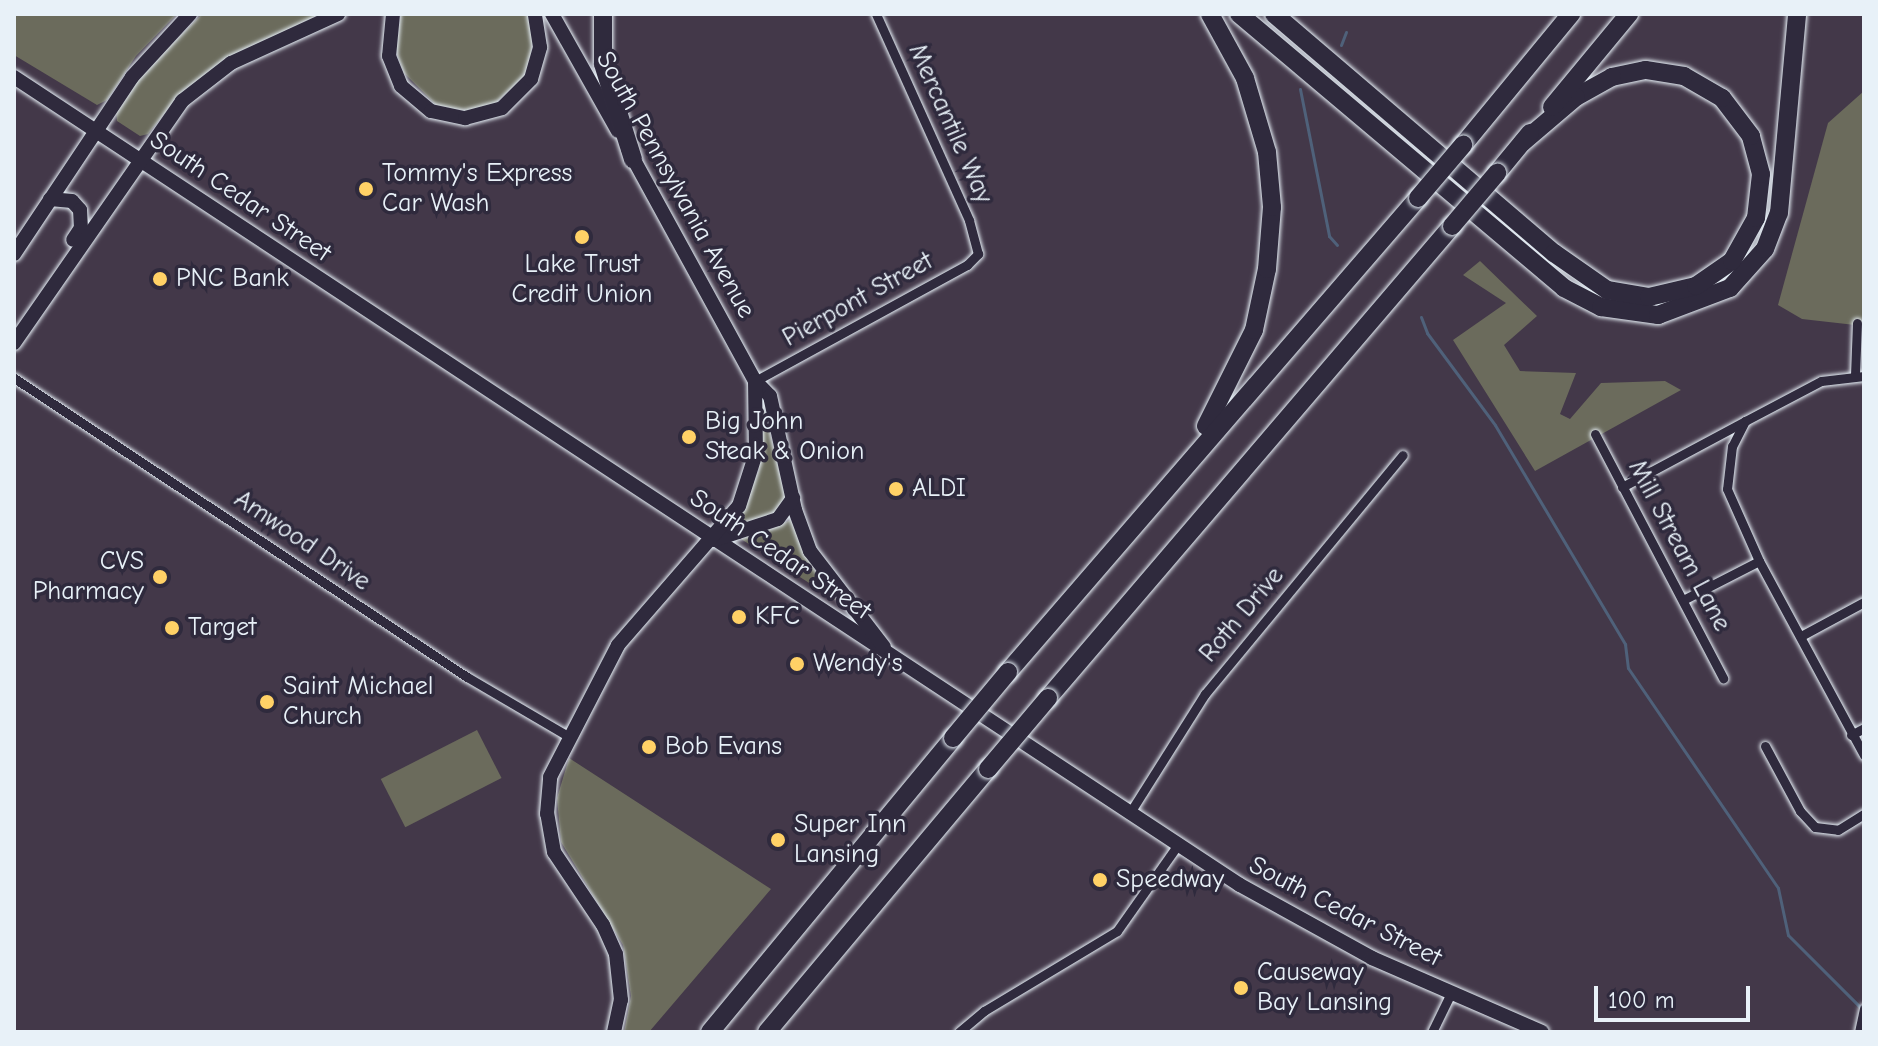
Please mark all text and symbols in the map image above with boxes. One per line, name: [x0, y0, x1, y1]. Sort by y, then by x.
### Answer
street label: Mercantile Way: [901, 39, 999, 209]
street label: South Pennsylvania Avenue: [589, 46, 761, 324]
street label: South Cedar Street: [144, 125, 336, 269]
place label: Tommy's Express Car Wash: [382, 158, 572, 220]
marker: Tommy's Express Car Wash: [357, 180, 375, 198]
marker: Lake Trust Credit Union: [573, 228, 591, 246]
street label: Pierpont Street: [777, 246, 939, 354]
place label: Lake Trust Credit Union: [512, 249, 652, 310]
place label: PNC Bank: [176, 263, 289, 295]
marker: PNC Bank: [151, 270, 169, 288]
place label: Big John Steak & Onion: [705, 406, 864, 468]
marker: Big John Steak & Onion: [680, 428, 698, 446]
street label: Mill Stream Lane: [1621, 455, 1737, 637]
place label: ALDI: [912, 473, 966, 505]
marker: ALDI: [887, 480, 905, 498]
street label: South Cedar Street: [684, 483, 876, 627]
street label: Amwood Drive: [228, 484, 376, 598]
place label: CVS Pharmacy: [33, 546, 144, 608]
street label: Roth Drive: [1193, 561, 1291, 669]
marker: CVS Pharmacy: [151, 568, 169, 586]
place label: KFC: [755, 601, 800, 633]
marker: KFC: [730, 608, 748, 626]
place label: Target: [188, 612, 256, 644]
marker: Target: [163, 619, 181, 637]
place label: Wendy's: [813, 648, 902, 680]
marker: Wendy's: [788, 655, 806, 673]
place label: Saint Michael Church: [283, 671, 433, 732]
marker: Saint Michael Church: [258, 693, 276, 711]
place label: Bob Evans: [665, 731, 782, 763]
marker: Bob Evans: [640, 738, 658, 756]
place label: Super Inn Lansing: [794, 809, 906, 870]
marker: Super Inn Lansing: [769, 831, 787, 849]
street label: South Cedar Street: [1244, 850, 1446, 974]
place label: Speedway: [1116, 864, 1224, 896]
marker: Speedway: [1091, 871, 1109, 889]
place label: Causeway Bay Lansing: [1257, 957, 1392, 1018]
scale bar: [1598, 970, 1754, 1020]
marker: Causeway Bay Lansing: [1232, 979, 1250, 997]
text: 100 m: [1608, 986, 1675, 1014]

